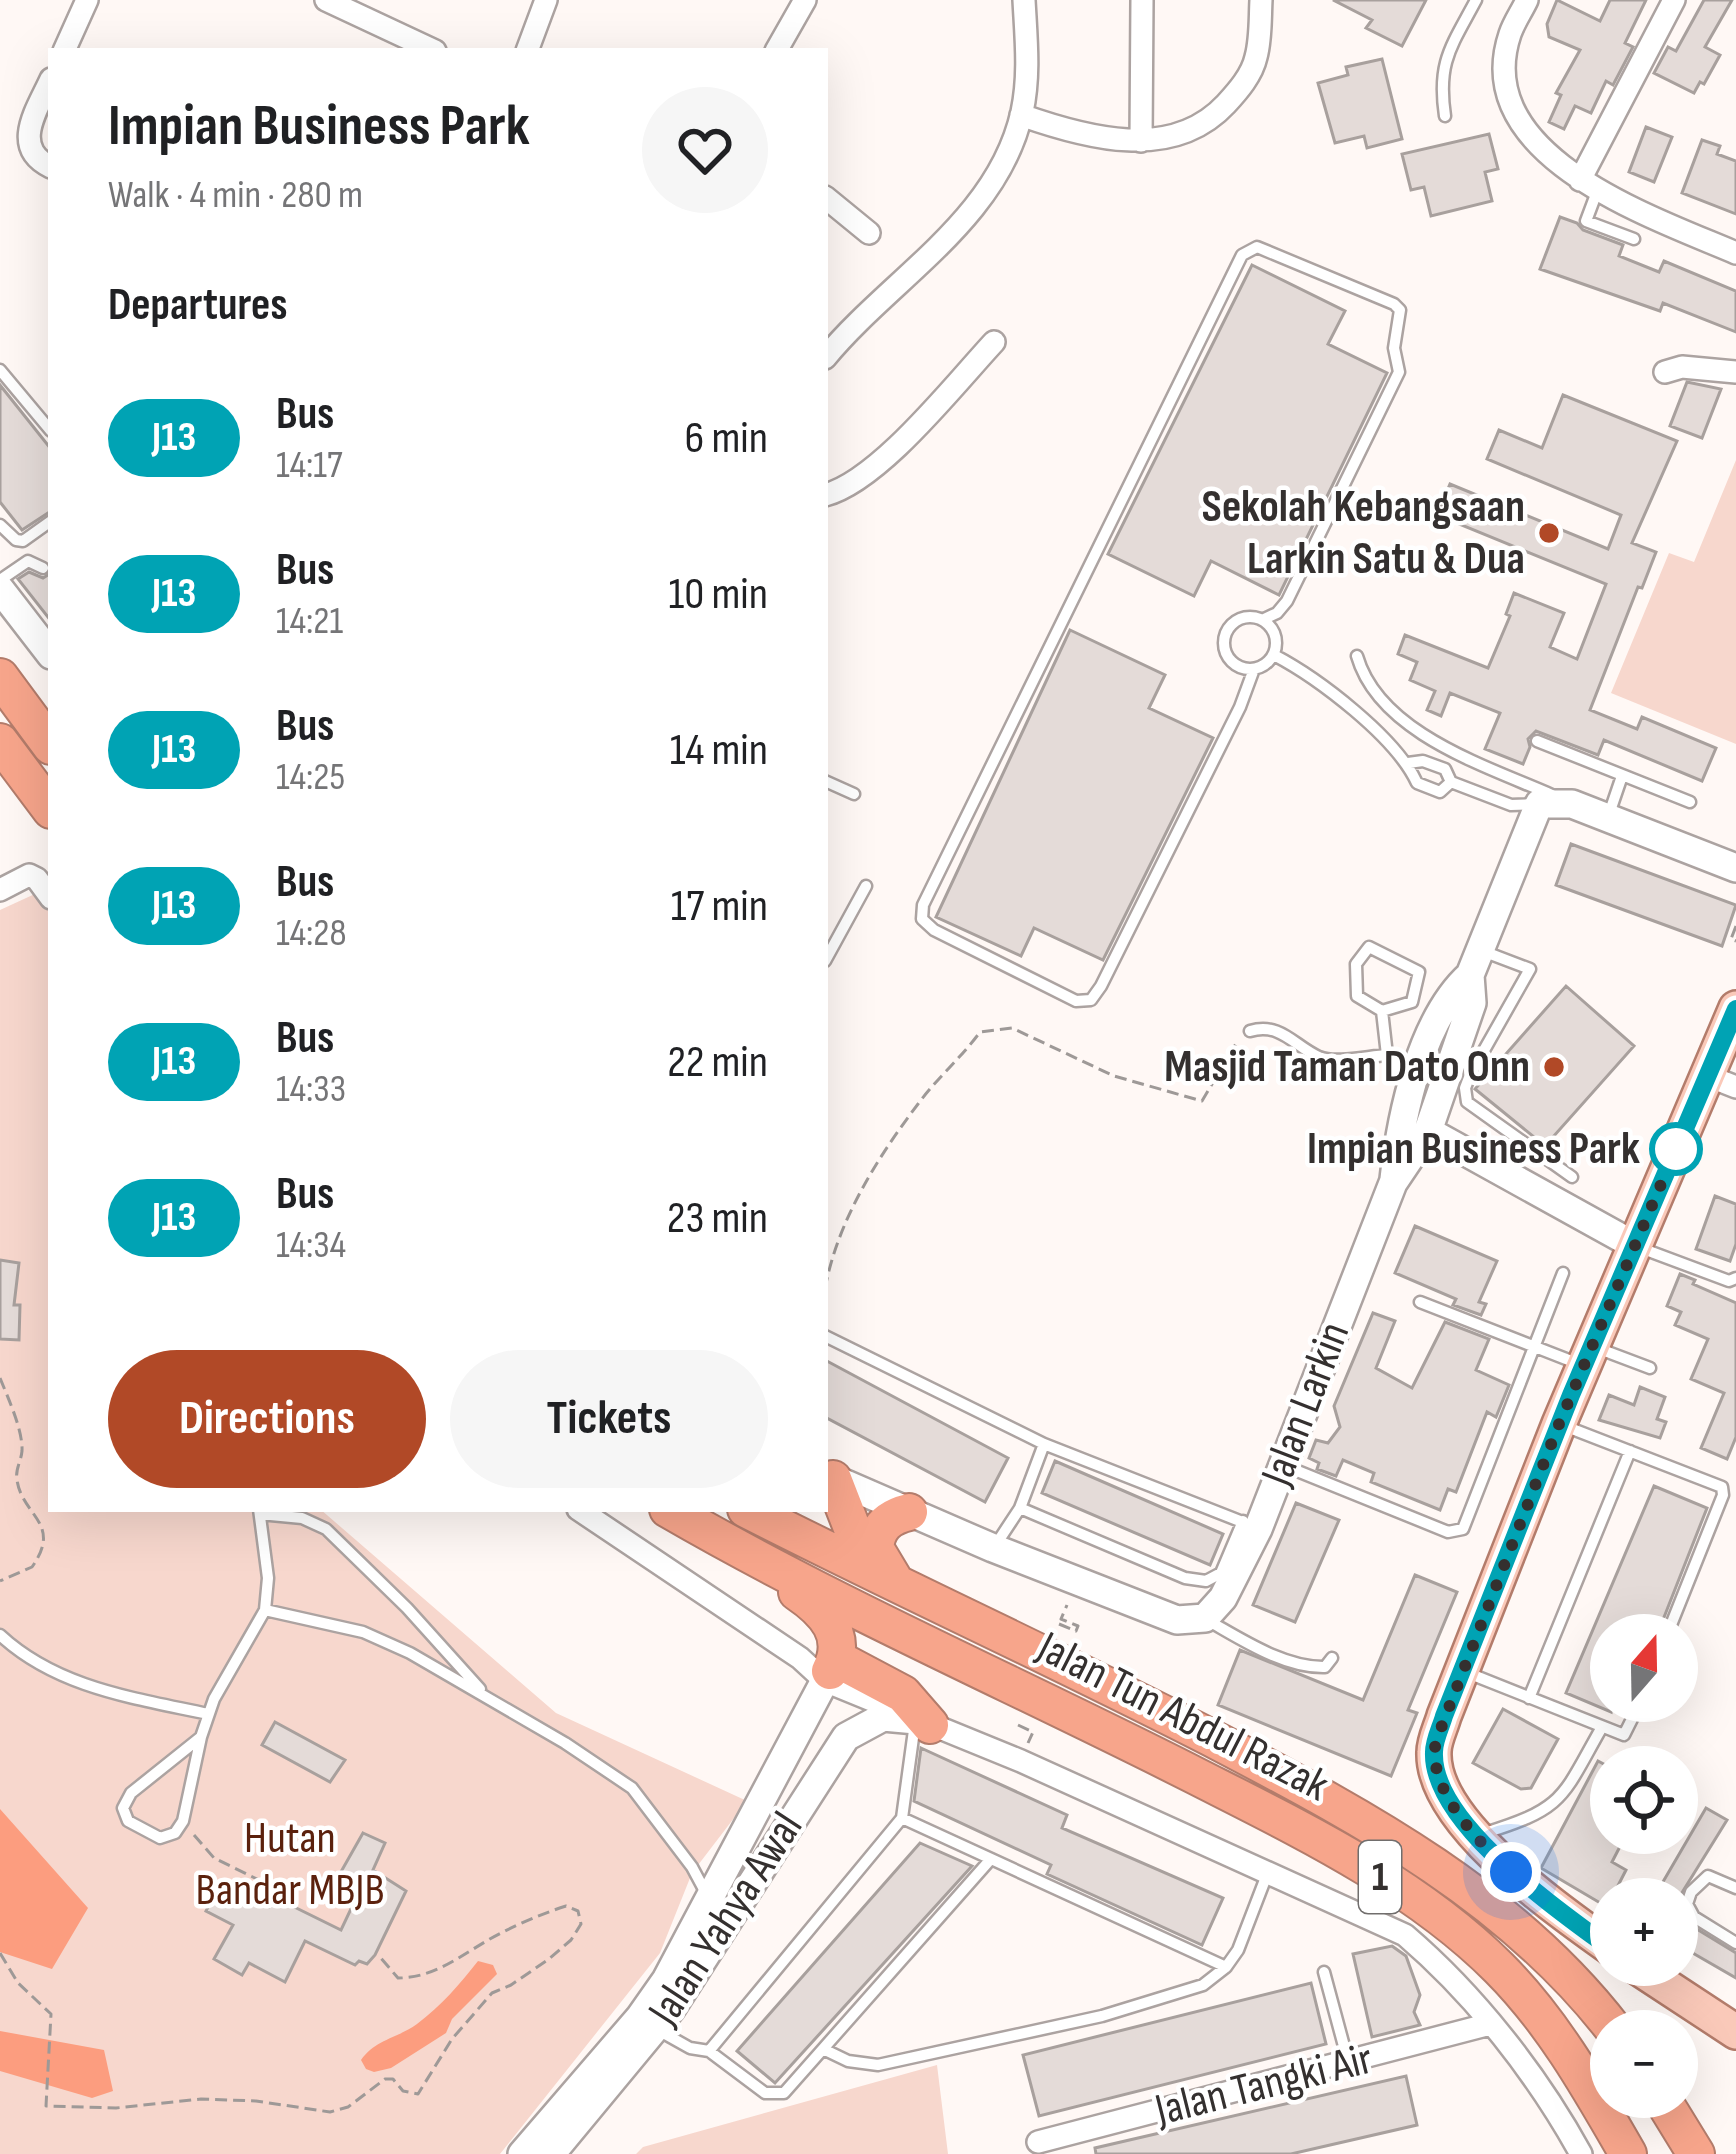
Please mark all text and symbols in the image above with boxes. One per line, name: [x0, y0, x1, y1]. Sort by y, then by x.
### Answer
button: heart: [642, 87, 768, 213]
text: Impian Business Park: [108, 93, 530, 161]
text: Walk · 4 min · 280 m: [108, 172, 363, 219]
text: Departures: [108, 278, 287, 333]
text: Bus: [276, 387, 334, 442]
text: 6 min: [685, 411, 768, 466]
text: J13: [152, 412, 196, 463]
text: 14:17: [276, 442, 343, 489]
place label: Sekolah Kebangsaan Larkin Satu & Dua: [1202, 480, 1525, 587]
marker: Sekolah Kebangsaan Larkin Satu & Dua: [1536, 520, 1562, 546]
text: Bus: [276, 543, 334, 598]
text: 10 min: [669, 567, 768, 622]
text: J13: [152, 568, 196, 619]
text: 14:21: [276, 598, 343, 645]
text: Bus: [276, 699, 334, 754]
text: 14 min: [670, 723, 768, 778]
text: J13: [152, 724, 196, 775]
text: 14:25: [276, 754, 345, 801]
text: Bus: [276, 855, 334, 910]
text: 17 min: [671, 879, 768, 934]
text: J13: [152, 880, 196, 931]
text: 14:28: [276, 910, 346, 957]
text: Bus: [276, 1011, 334, 1066]
text: 22 min: [667, 1035, 768, 1090]
text: J13: [152, 1036, 196, 1087]
place label: Masjid Taman Dato Onn: [1164, 1040, 1530, 1095]
marker: Masjid Taman Dato Onn: [1541, 1054, 1567, 1080]
text: 14:33: [276, 1066, 346, 1113]
place label: Impian Business Park: [1307, 1122, 1640, 1177]
marker: Impian Business Park: [1651, 1124, 1701, 1174]
text: Bus: [276, 1167, 334, 1222]
text: 23 min: [667, 1191, 768, 1246]
text: J13: [152, 1192, 196, 1243]
text: 14:34: [276, 1222, 346, 1269]
street label: Jalan Larkin: [1249, 1315, 1362, 1494]
button: Directions: [108, 1350, 426, 1488]
button: Tickets: [450, 1350, 768, 1488]
north arrow: [1590, 1614, 1698, 1722]
map controls: [1590, 1614, 1698, 2118]
street label: Jalan Tun Abdul Razak: [1028, 1620, 1337, 1814]
button: locate: [1590, 1746, 1698, 1854]
street label: Jalan Yahya Awal: [636, 1802, 815, 2036]
park label: Hutan Bandar MBJB: [196, 1811, 384, 1918]
road number: 1: [1359, 1841, 1401, 1913]
your location: [1481, 1842, 1541, 1902]
button: +: [1590, 1878, 1698, 1986]
button: −: [1590, 2010, 1698, 2118]
street label: Jalan Tangki Air: [1149, 2031, 1378, 2139]

